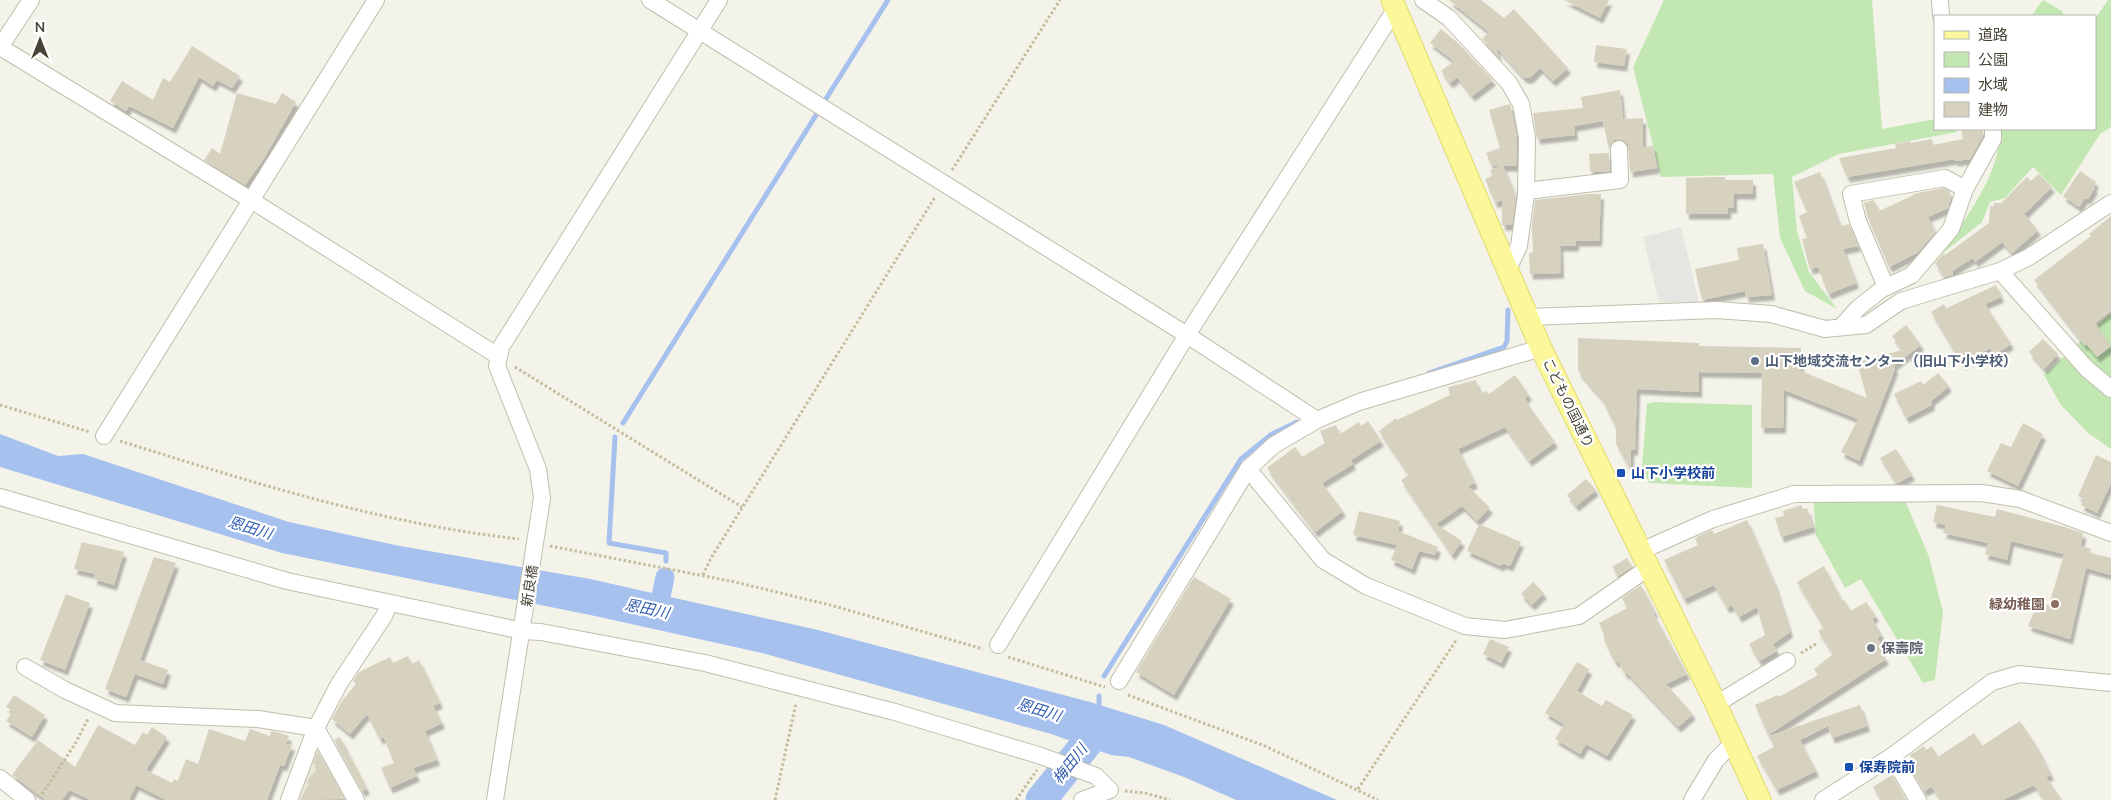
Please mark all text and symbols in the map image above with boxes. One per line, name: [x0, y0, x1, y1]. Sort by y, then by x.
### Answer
north arrow: [15, 15, 65, 65]
legend: [1934, 15, 2096, 130]
text: N: [35, 18, 45, 37]
text: 道路: [1978, 25, 2008, 45]
text: 公園: [1978, 50, 2008, 70]
text: 水域: [1978, 75, 2008, 95]
text: 建物: [1978, 100, 2008, 120]
place label: 山下地域交流センター（旧山下小学校）: [1765, 352, 2017, 371]
street label: こどもの国通り: [1538, 355, 1598, 451]
marker: 山下地域交流センター（旧山下小学校）: [1749, 355, 1761, 367]
place label: 山下小学校前: [1631, 464, 1715, 483]
marker: 山下小学校前: [1615, 467, 1627, 479]
water label: 恩田川: [226, 512, 276, 545]
street label: 新良橋: [517, 564, 543, 608]
water label: 恩田川: [623, 595, 673, 624]
place label: 緑幼稚園: [1989, 595, 2045, 614]
marker: 緑幼稚園: [2049, 598, 2061, 610]
place label: 保壽院: [1881, 639, 1923, 658]
marker: 保壽院: [1865, 642, 1877, 654]
water label: 恩田川: [1015, 694, 1065, 727]
water label: 梅田川: [1048, 739, 1093, 788]
place label: 保寿院前: [1859, 758, 1915, 777]
marker: 保寿院前: [1843, 761, 1855, 773]

